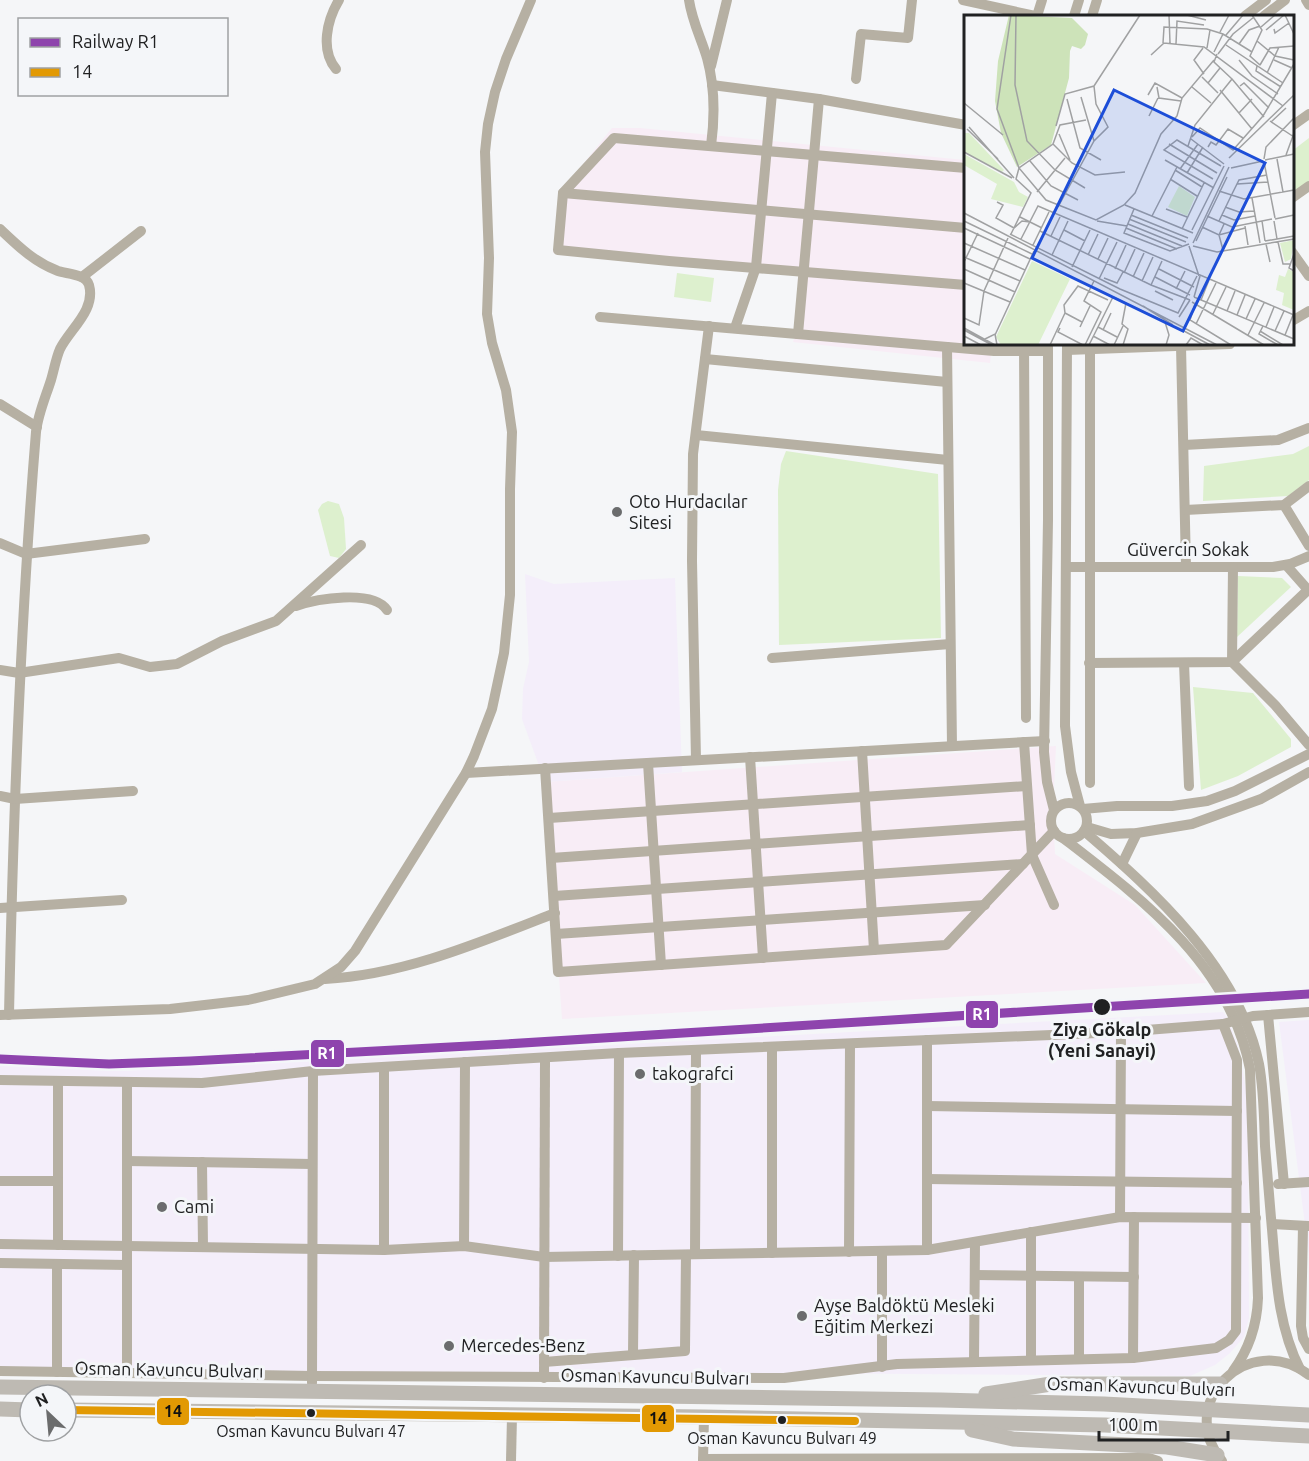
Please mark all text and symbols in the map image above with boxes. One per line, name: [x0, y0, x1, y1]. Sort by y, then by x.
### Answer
inset map: [964, 15, 1294, 345]
legend: [18, 18, 228, 96]
text: Railway R1: [72, 31, 159, 51]
text: 14: [72, 61, 92, 81]
place label: Oto Hurdacılar Sitesi: [629, 491, 748, 532]
marker: Oto Hurdacılar Sitesi: [610, 505, 624, 519]
street label: Güvercin Sokak: [1127, 539, 1249, 559]
marker: Ziya Gökalp (Yeni Sanayi): [1092, 997, 1112, 1017]
line badge: R1: [965, 1000, 999, 1029]
text: R1: [972, 1005, 992, 1023]
place label: Ziya Gökalp (Yeni Sanayi): [1048, 1019, 1156, 1061]
line badge: R1: [310, 1039, 345, 1068]
text: R1: [317, 1044, 337, 1062]
place label: takografci: [652, 1063, 734, 1083]
marker: takografci: [633, 1067, 647, 1081]
place label: Cami: [174, 1196, 214, 1216]
marker: Cami: [155, 1200, 169, 1214]
place label: Ayşe Baldöktü Mesleki Eğitim Merkezi: [814, 1295, 995, 1336]
marker: Ayşe Baldöktü Mesleki Eğitim Merkezi: [795, 1309, 809, 1323]
place label: Mercedes-Benz: [461, 1335, 585, 1355]
marker: Mercedes-Benz: [442, 1339, 456, 1353]
street label: Osman Kavuncu Bulvarı: [74, 1357, 264, 1381]
street label: Osman Kavuncu Bulvarı: [560, 1364, 750, 1388]
street label: Osman Kavuncu Bulvarı: [1046, 1373, 1236, 1399]
north arrow: [18, 1383, 78, 1443]
text: N: [32, 1389, 51, 1410]
line badge: 14: [156, 1397, 190, 1426]
text: 14: [164, 1402, 182, 1420]
line badge: 14: [641, 1404, 675, 1433]
scale bar: [1099, 1404, 1228, 1442]
marker: Osman Kavuncu Bulvarı 47: [305, 1407, 317, 1419]
text: 14: [649, 1409, 667, 1427]
marker: Osman Kavuncu Bulvarı 49: [776, 1414, 788, 1426]
text: 100 m: [1108, 1414, 1158, 1434]
place label: Osman Kavuncu Bulvarı 47: [216, 1422, 406, 1440]
place label: Osman Kavuncu Bulvarı 49: [687, 1429, 877, 1447]

